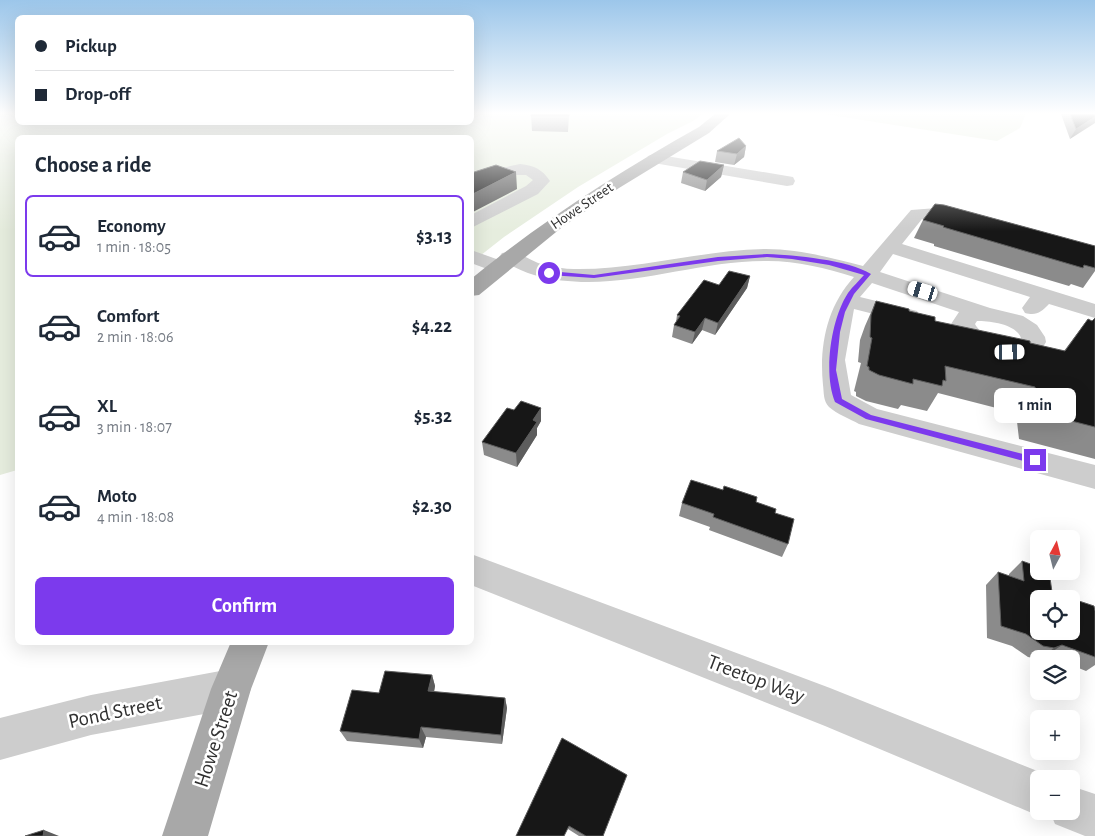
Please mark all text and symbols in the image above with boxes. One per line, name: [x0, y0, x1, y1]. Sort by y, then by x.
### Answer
text: Pickup: [65, 37, 117, 56]
text: Drop-off: [65, 85, 130, 104]
text: Choose a ride: [35, 154, 151, 176]
street label: Howe Street: [548, 180, 616, 232]
icon: car: [37, 214, 82, 259]
text: Economy: [97, 217, 166, 236]
text: $3.13: [416, 227, 452, 246]
text: 1 min · 18:05: [97, 239, 171, 255]
route start: [538, 262, 560, 284]
car: [906, 279, 939, 303]
icon: car: [37, 304, 82, 349]
text: Comfort: [97, 307, 159, 326]
text: $4.22: [412, 317, 452, 336]
text: 2 min · 18:06: [97, 329, 174, 345]
car: [994, 344, 1025, 360]
callout: 1 min: [994, 388, 1076, 422]
icon: car: [37, 394, 82, 439]
text: XL: [97, 397, 117, 416]
text: 1 min: [1018, 397, 1052, 413]
text: $5.32: [414, 407, 452, 426]
text: 3 min · 18:07: [97, 419, 172, 435]
route end: [1024, 449, 1046, 471]
icon: car: [37, 484, 82, 529]
text: Moto: [97, 487, 137, 506]
text: $2.30: [412, 497, 452, 516]
text: 4 min · 18:08: [97, 509, 174, 525]
north arrow: [1030, 530, 1080, 580]
map controls: [1030, 530, 1080, 820]
button: Confirm: [35, 577, 454, 635]
button: locate: [1030, 590, 1080, 640]
button: layers: [1030, 650, 1080, 700]
street label: Treetop Way: [705, 651, 807, 707]
street label: Howe Street: [191, 688, 242, 790]
street label: Pond Street: [66, 692, 164, 732]
button: +: [1030, 710, 1080, 760]
button: −: [1030, 770, 1080, 820]

